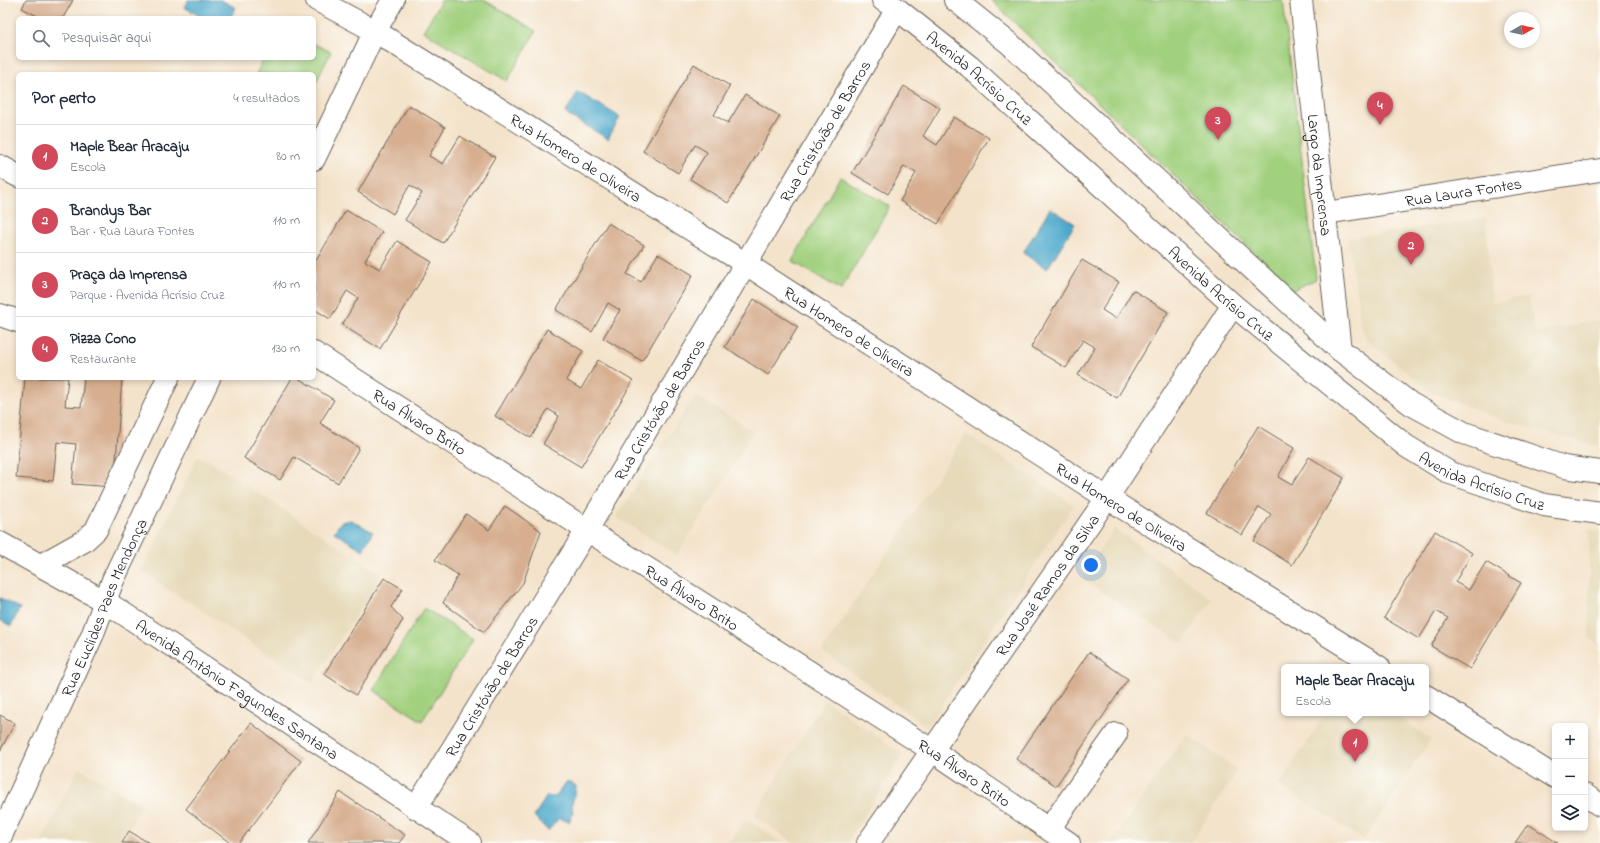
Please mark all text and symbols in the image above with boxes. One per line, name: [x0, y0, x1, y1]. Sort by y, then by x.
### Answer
north arrow: [1504, 12, 1540, 48]
search box: [16, 16, 316, 60]
street label: Avenida Acrísio Cruz: [920, 26, 1037, 132]
icon: search: [30, 27, 52, 49]
text: Pesquisar aqui: [62, 27, 151, 49]
street label: Rua Cristóvão de Barros: [775, 56, 878, 207]
text: Por perto: [32, 86, 96, 111]
text: 4 resultados: [233, 89, 300, 108]
pin: 4: [1367, 92, 1393, 125]
pin: 3: [1205, 107, 1231, 140]
street label: Rua Homero de Oliveira: [504, 108, 645, 209]
street label: Largo da Imprensa: [1300, 113, 1337, 237]
text: Maple Bear Aracaju: [70, 136, 190, 158]
text: 1: [43, 147, 47, 166]
text: 80 m: [276, 147, 300, 166]
text: Escola: [70, 158, 106, 177]
street label: Rua Laura Fontes: [1404, 172, 1524, 214]
text: Brandys Bar: [70, 200, 151, 222]
text: 2: [42, 211, 48, 230]
text: 110 m: [273, 211, 300, 230]
text: Bar · Rua Laura Fontes: [70, 222, 195, 241]
pin: 2: [1398, 232, 1424, 265]
street label: Avenida Acrísio Cruz: [1162, 242, 1279, 348]
text: Praça da Imprensa: [70, 264, 187, 286]
text: 3: [42, 275, 48, 294]
text: 110 m: [273, 275, 300, 294]
street label: Rua Homero de Oliveira: [778, 281, 918, 384]
text: Parque · Avenida Acrísio Cruz: [70, 286, 224, 305]
text: Pizza Cono: [70, 328, 136, 350]
street label: Rua Cristóvão de Barros: [609, 335, 712, 486]
text: 4: [42, 339, 48, 358]
text: 130 m: [272, 339, 300, 358]
text: Restaurante: [70, 350, 136, 369]
street label: Rua Álvaro Brito: [367, 384, 470, 463]
street label: Avenida Acrísio Cruz: [1413, 447, 1548, 518]
street label: Rua Homero de Oliveira: [1050, 458, 1191, 559]
street label: Rua José Ramos da Silva: [991, 510, 1106, 662]
street label: Rua Euclides Paes Mendonça: [56, 515, 155, 701]
your location: [1081, 555, 1101, 575]
street label: Rua Álvaro Brito: [639, 560, 743, 638]
street label: Rua Cristóvão de Barros: [440, 612, 545, 762]
street label: Avenida Antônio Fagundes Santana: [130, 615, 343, 767]
popup: [1281, 664, 1429, 716]
text: Maple Bear Aracaju: [1295, 670, 1415, 692]
text: Escola: [1295, 692, 1331, 711]
map controls: [1552, 723, 1588, 831]
button: +: [1552, 723, 1588, 759]
pin: 1: [1342, 729, 1368, 762]
street label: Rua Álvaro Brito: [912, 734, 1015, 814]
button: −: [1552, 759, 1588, 795]
button: layers: [1552, 795, 1588, 831]

